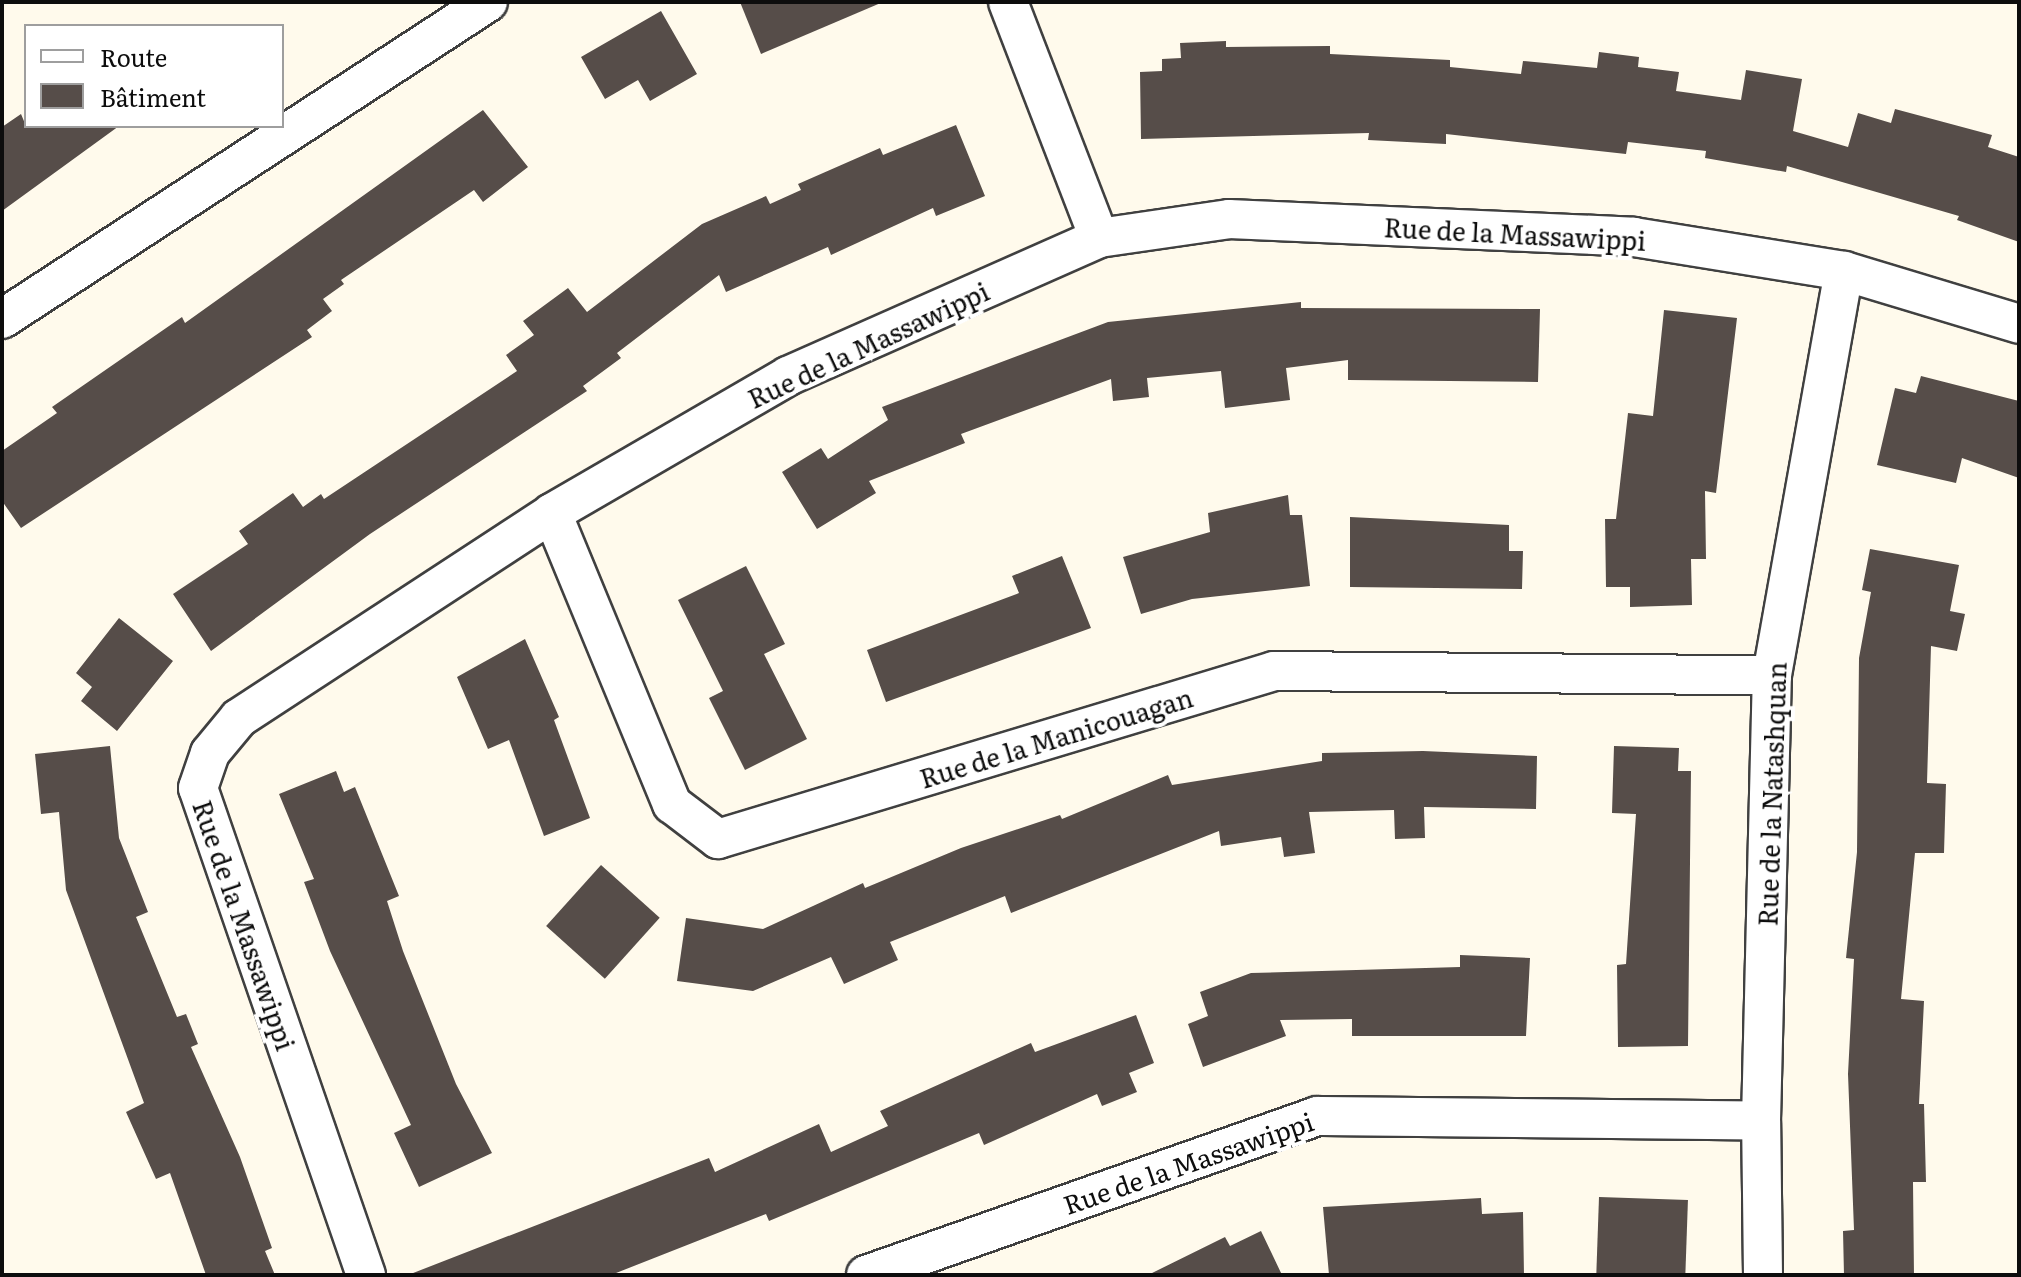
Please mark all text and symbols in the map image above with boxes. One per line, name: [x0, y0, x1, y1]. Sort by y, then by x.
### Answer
legend: [24, 24, 284, 128]
text: Route: [100, 39, 167, 74]
text: Bâtiment: [100, 79, 206, 114]
street label: Rue de la Massawippi: [1383, 211, 1647, 255]
street label: Rue de la Massawippi: [742, 274, 994, 414]
street label: Rue de la Natashquan: [1751, 661, 1791, 927]
street label: Rue de la Manicouagan: [916, 681, 1196, 793]
street label: Rue de la Massawippi: [188, 796, 302, 1054]
street label: Rue de la Massawippi: [1059, 1105, 1317, 1219]

